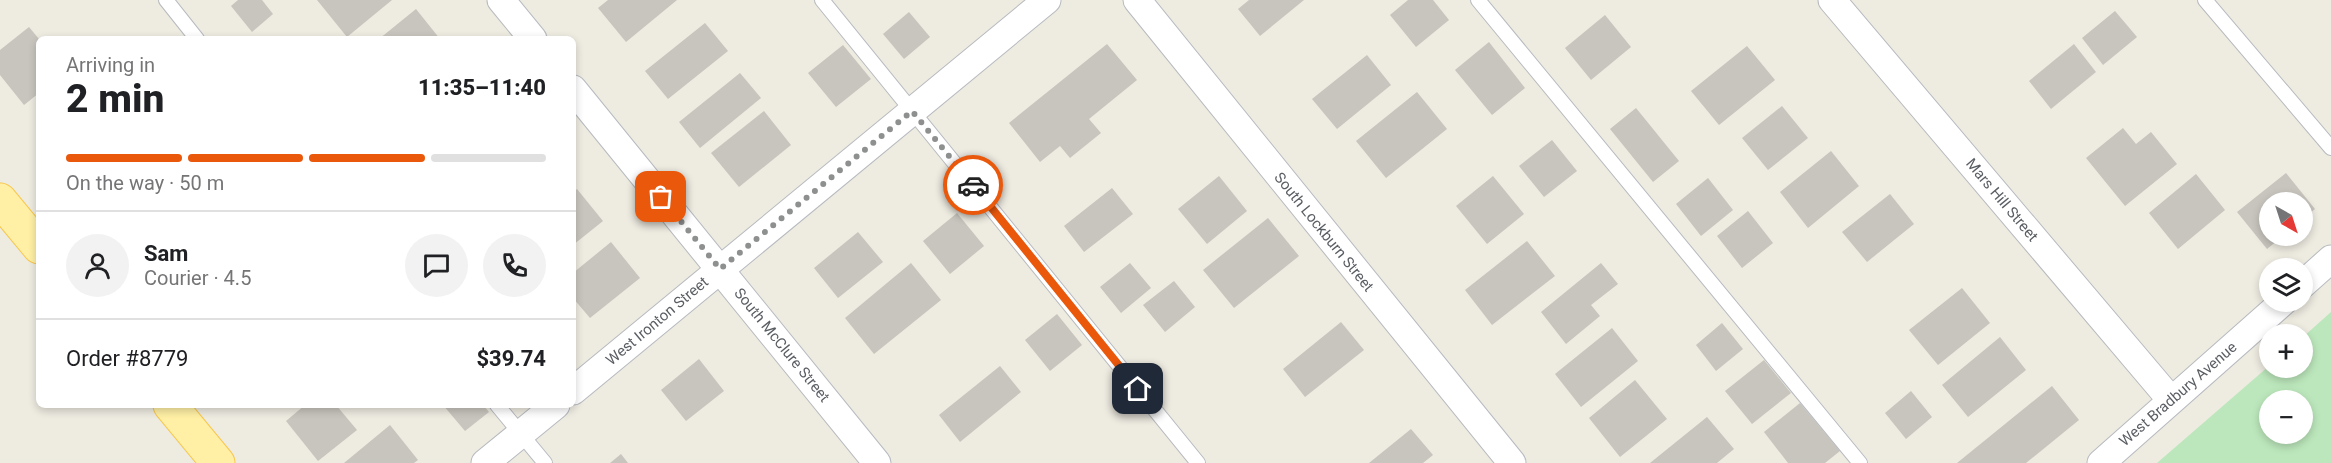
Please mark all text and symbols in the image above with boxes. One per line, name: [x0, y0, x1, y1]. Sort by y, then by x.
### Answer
text: Arriving in: [66, 53, 155, 77]
text: 11:35–11:40: [418, 75, 546, 100]
text: 2 min: [66, 76, 164, 122]
courier: [943, 155, 1003, 215]
street label: Mars Hill Street: [1962, 155, 2042, 245]
icon: car: [957, 169, 990, 202]
street label: South Lockburn Street: [1270, 169, 1378, 295]
text: On the way · 50 m: [66, 171, 224, 195]
pin: [635, 171, 686, 222]
icon: bag: [644, 180, 677, 213]
north arrow: [2259, 192, 2313, 246]
map controls: [2259, 192, 2313, 444]
button: person: [66, 234, 129, 297]
button: chat: [405, 234, 468, 297]
button: phone: [483, 234, 546, 297]
text: Sam: [144, 241, 188, 266]
button: layers: [2259, 258, 2313, 312]
text: Courier · 4.5: [144, 266, 251, 290]
street label: West Ironton Street: [602, 273, 712, 369]
street label: South McClure Street: [730, 284, 834, 406]
button: +: [2259, 324, 2313, 378]
street label: West Bradbury Avenue: [2116, 338, 2241, 450]
text: Order #8779: [66, 346, 188, 371]
text: $39.74: [477, 346, 546, 371]
pin: [1112, 363, 1163, 414]
icon: home: [1121, 372, 1154, 405]
button: −: [2259, 390, 2313, 444]

